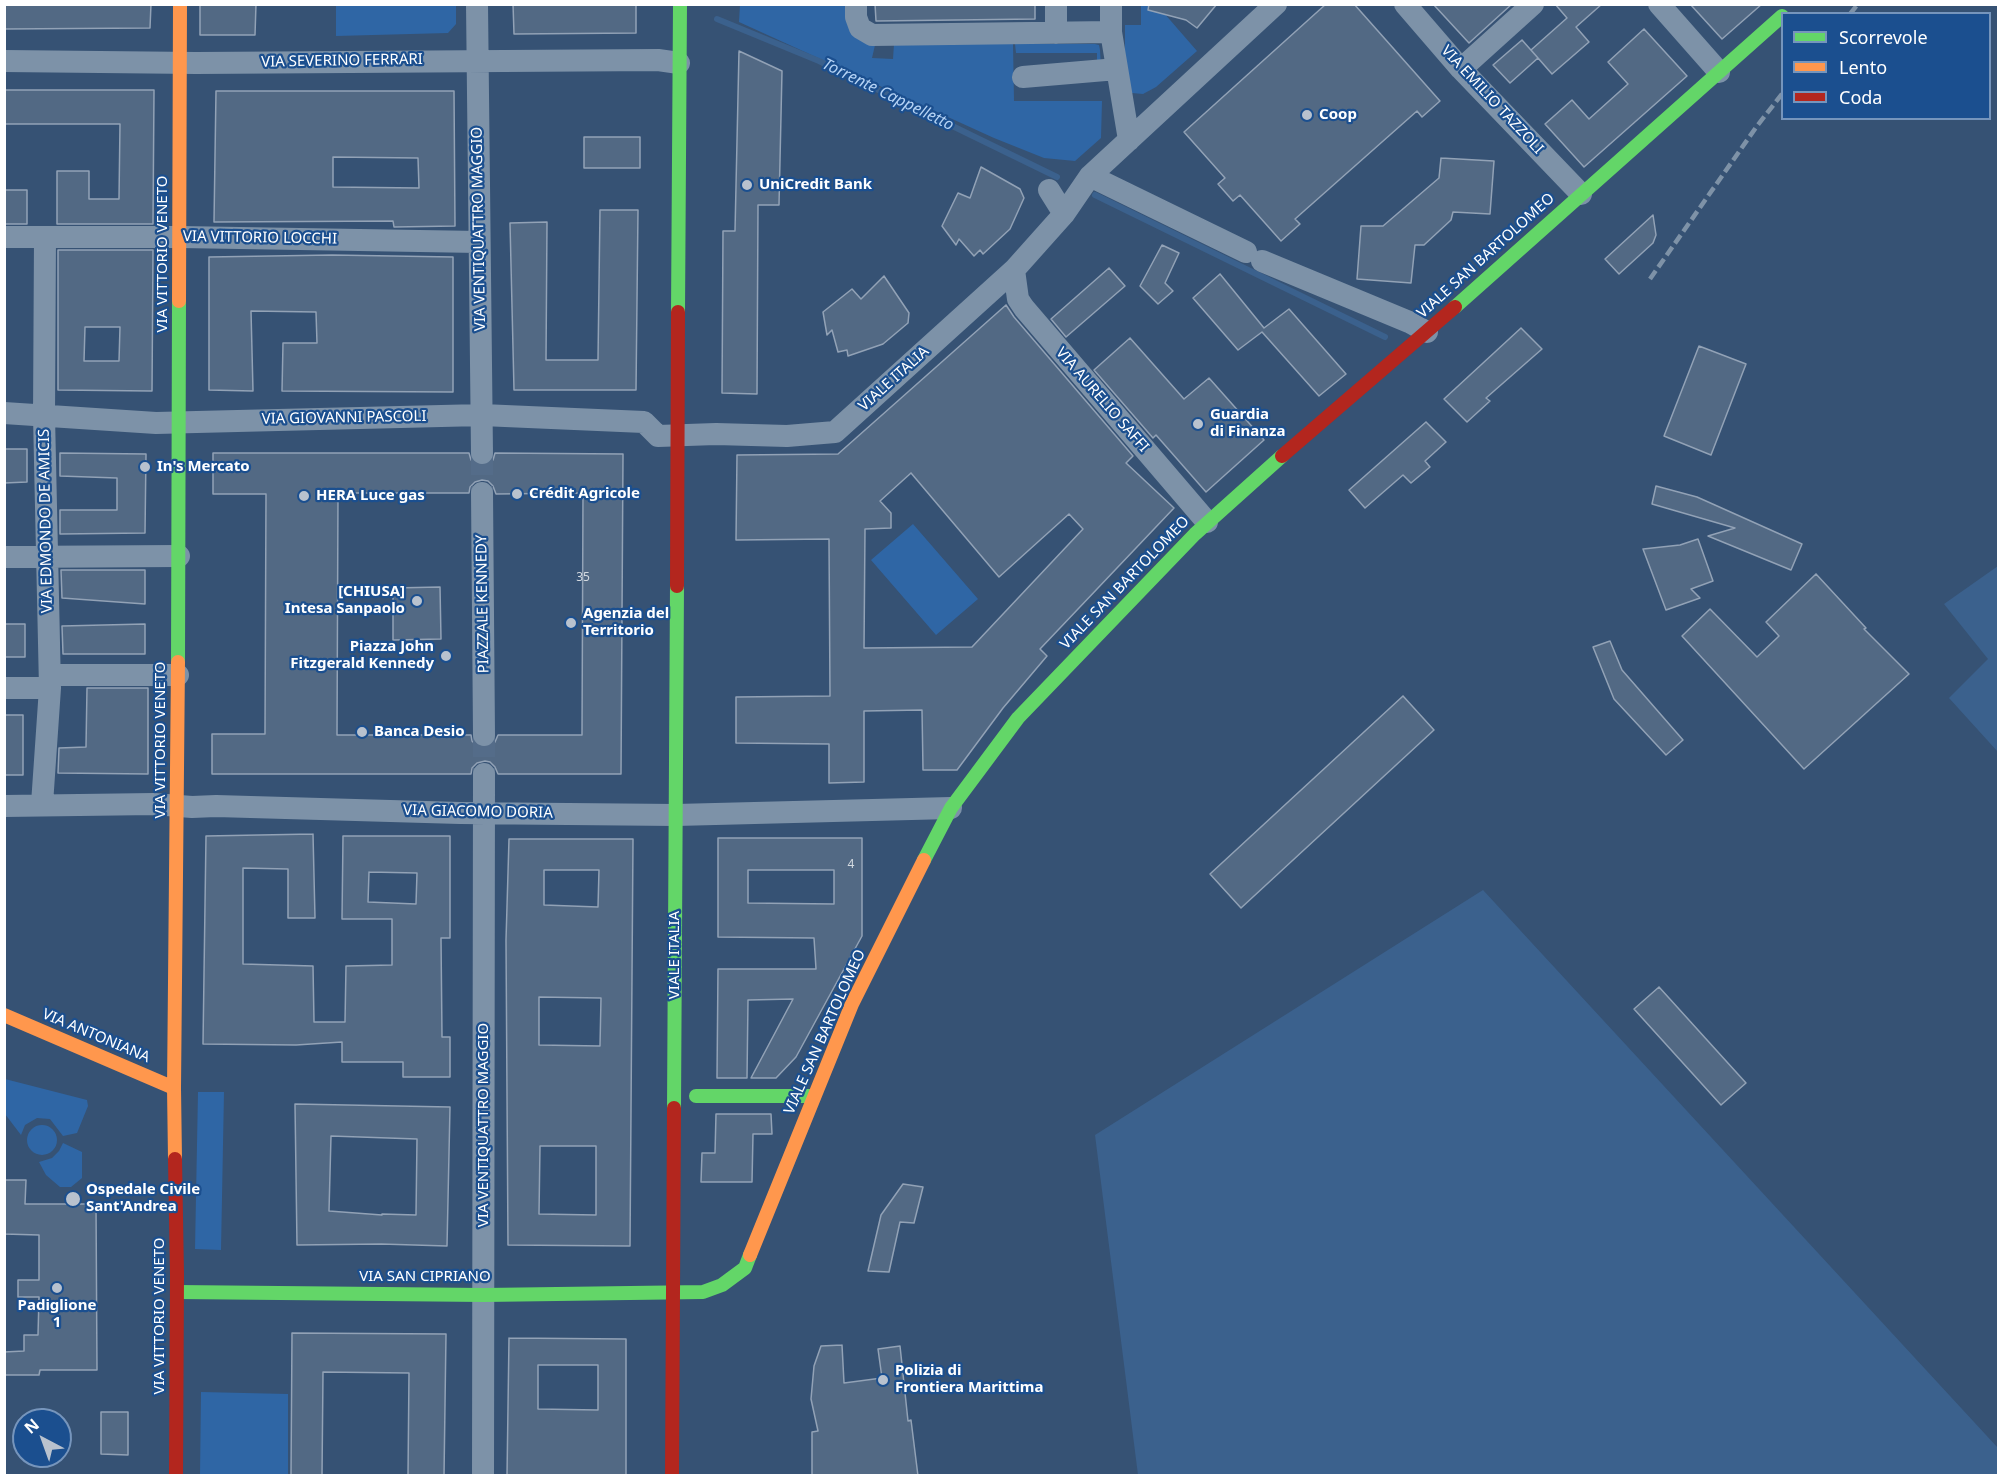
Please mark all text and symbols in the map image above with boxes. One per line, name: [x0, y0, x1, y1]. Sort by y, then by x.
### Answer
legend: [1781, 12, 1991, 120]
text: Scorrevole: [1839, 25, 1928, 49]
street label: VIA EMILIO TAZZOLI: [1437, 42, 1547, 158]
street label: VIA SEVERINO FERRARI: [261, 51, 423, 71]
water label: Torrente Cappelletto: [819, 55, 957, 135]
text: Lento: [1839, 55, 1887, 79]
text: Coda: [1839, 85, 1882, 109]
place label: Coop: [1319, 106, 1357, 124]
marker: Coop: [1300, 108, 1314, 122]
street label: VIA VENTIQUATTRO MAGGIO: [468, 127, 490, 331]
street label: VIA VITTORIO VENETO: [154, 176, 172, 332]
place label: UniCredit Bank: [759, 176, 872, 194]
marker: UniCredit Bank: [740, 178, 754, 192]
street label: VIALE SAN BARTOLOMEO: [1414, 190, 1558, 322]
street label: VIA VITTORIO LOCCHI: [183, 228, 337, 248]
street label: VIALE ITALIA: [855, 343, 933, 415]
street label: VIA AURELIO SAFFI: [1052, 344, 1152, 456]
place label: Guardia di Finanza: [1210, 406, 1285, 441]
street label: VIA GIOVANNI PASCOLI: [261, 408, 427, 428]
marker: Guardia di Finanza: [1191, 417, 1205, 431]
street label: VIA EDMONDO DE AMICIS: [35, 429, 57, 613]
place label: In's Mercato: [157, 458, 250, 476]
marker: In's Mercato: [138, 460, 152, 474]
place label: Crédit Agricole: [529, 485, 640, 503]
place label: HERA Luce gas: [316, 487, 425, 505]
marker: Crédit Agricole: [510, 487, 524, 501]
marker: HERA Luce gas: [297, 489, 311, 503]
street label: VIALE SAN BARTOLOMEO: [1057, 513, 1193, 653]
street label: PIAZZALE KENNEDY: [473, 535, 493, 673]
house number: 35: [576, 571, 590, 585]
place label: [CHIUSA] Intesa Sanpaolo: [285, 583, 405, 618]
marker: [CHIUSA] Intesa Sanpaolo: [410, 594, 424, 608]
place label: Agenzia del Territorio: [583, 605, 669, 640]
marker: Agenzia del Territorio: [564, 616, 578, 630]
place label: Piazza John Fitzgerald Kennedy: [290, 638, 434, 673]
marker: Piazza John Fitzgerald Kennedy: [439, 649, 453, 663]
street label: VIA VITTORIO VENETO: [152, 662, 170, 818]
place label: Banca Desio: [374, 723, 465, 741]
marker: Banca Desio: [355, 725, 369, 739]
street label: VIA GIACOMO DORIA: [403, 802, 553, 822]
house number: 4: [848, 858, 854, 872]
street label: VIALE ITALIA: [666, 911, 684, 999]
street label: VIALE SAN BARTOLOMEO: [781, 947, 869, 1117]
street label: VIA ANTONIANA: [39, 1005, 153, 1067]
street label: VIA VENTIQUATTRO MAGGIO: [475, 1023, 493, 1227]
place label: Ospedale Civile Sant'Andrea: [86, 1181, 200, 1216]
marker: Ospedale Civile Sant'Andrea: [64, 1190, 82, 1208]
street label: VIA VITTORIO VENETO: [151, 1238, 169, 1394]
street label: VIA SAN CIPRIANO: [359, 1268, 491, 1286]
marker: Padiglione 1: [50, 1281, 64, 1295]
place label: Padiglione 1: [18, 1297, 96, 1332]
place label: Polizia di Frontiera Marittima: [895, 1362, 1043, 1397]
marker: Polizia di Frontiera Marittima: [876, 1373, 890, 1387]
north arrow: [12, 1408, 72, 1468]
text: N: [19, 1413, 44, 1439]

